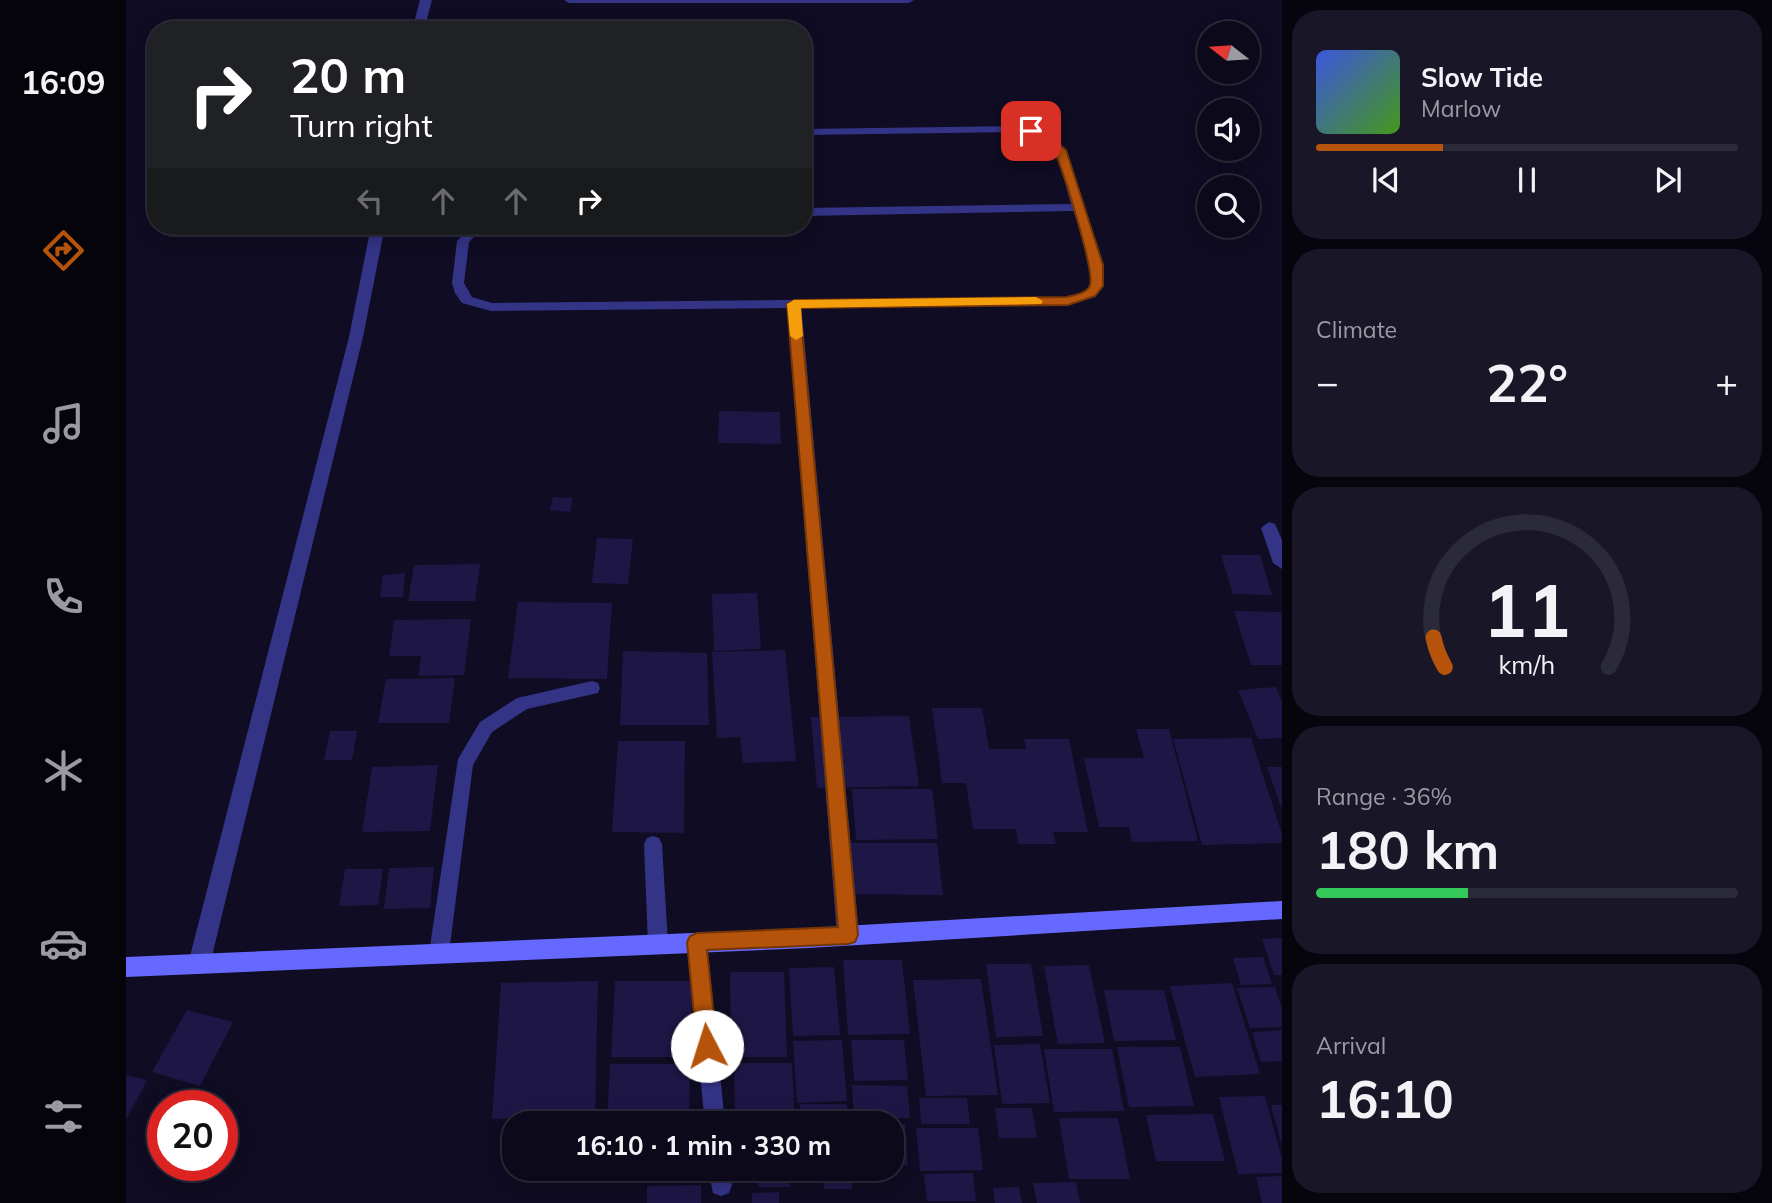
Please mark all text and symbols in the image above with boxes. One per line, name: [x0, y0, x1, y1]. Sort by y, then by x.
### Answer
north arrow: [1197, 21, 1260, 84]
map controls: [1197, 21, 1260, 238]
text: 20 m: [290, 44, 406, 105]
icon: right: [175, 49, 266, 140]
text: Slow Tide: [1421, 61, 1543, 94]
text: 16:09: [21, 62, 105, 102]
text: Marlow: [1421, 94, 1501, 123]
button: sound: [1197, 98, 1260, 161]
pin: [1001, 101, 1061, 161]
text: Turn right: [290, 105, 433, 145]
icon: arrive: [1012, 112, 1050, 150]
icon: previous: [1367, 161, 1405, 199]
icon: pause: [1508, 161, 1546, 199]
icon: next: [1649, 161, 1687, 199]
button: search: [1197, 175, 1260, 238]
icon: left: [351, 182, 389, 220]
icon: ahead: [424, 182, 462, 220]
icon: ahead: [497, 182, 535, 220]
icon: right: [570, 182, 608, 220]
icon: directions: [39, 226, 88, 275]
text: Climate: [1316, 315, 1397, 344]
text: 22°: [1486, 350, 1568, 415]
text: −: [1316, 358, 1339, 406]
text: +: [1715, 358, 1738, 406]
icon: music: [39, 399, 88, 448]
text: 11: [1483, 565, 1571, 656]
icon: phone: [39, 572, 88, 621]
text: km/h: [1499, 649, 1555, 680]
icon: climate: [39, 746, 88, 795]
text: Range · 36%: [1316, 782, 1452, 811]
text: 180 km: [1316, 817, 1499, 882]
icon: car: [39, 919, 88, 968]
position arrow: [670, 1009, 744, 1083]
text: Arrival: [1316, 1031, 1386, 1060]
text: 16:10: [1316, 1066, 1454, 1131]
speed limit sign: 20: [147, 1090, 238, 1181]
icon: filters: [39, 1092, 88, 1141]
text: 16:10 · 1 min · 330 m: [575, 1129, 831, 1162]

